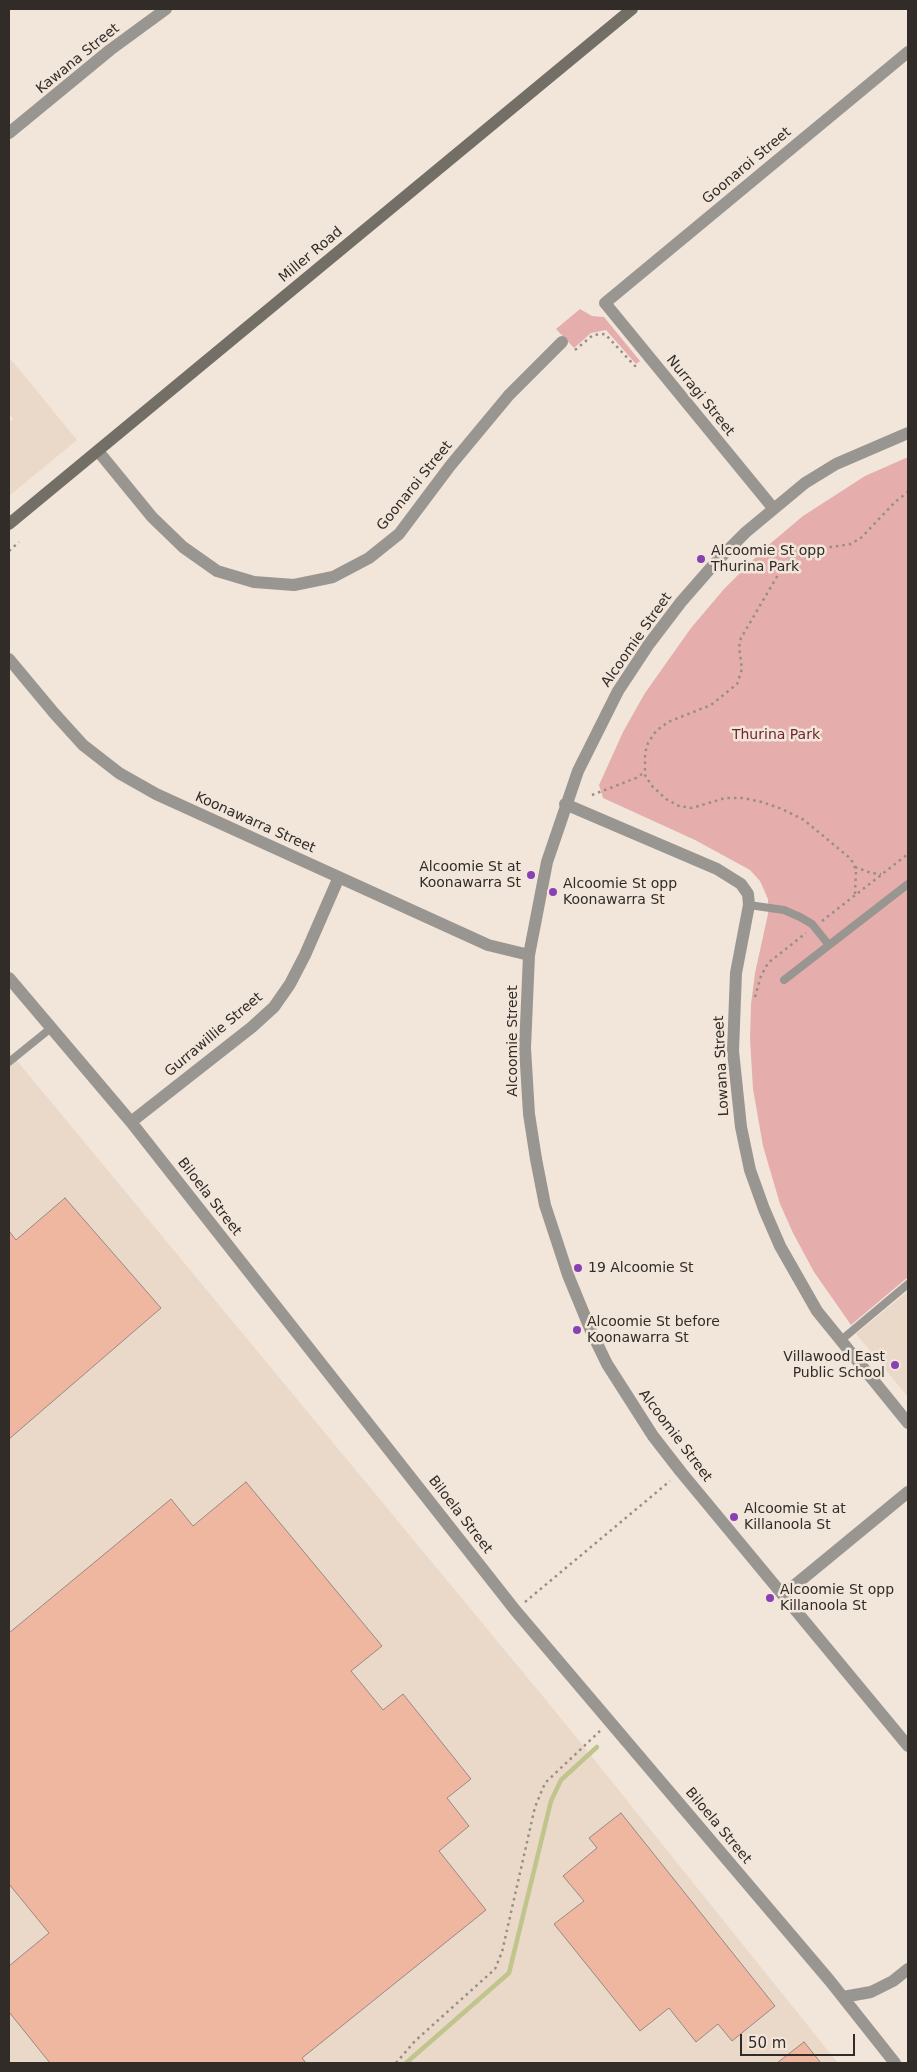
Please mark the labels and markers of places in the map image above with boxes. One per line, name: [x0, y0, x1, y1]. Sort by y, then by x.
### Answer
place label: Alcoomie St opp Thurina Park: [711, 543, 825, 576]
marker: Alcoomie St opp Thurina Park: [695, 553, 707, 565]
place label: Alcoomie St at Koonawarra St: [419, 859, 521, 892]
marker: Alcoomie St at Koonawarra St: [525, 869, 537, 881]
place label: Alcoomie St opp Koonawarra St: [563, 876, 677, 909]
marker: Alcoomie St opp Koonawarra St: [547, 886, 559, 898]
place label: 19 Alcoomie St: [588, 1260, 694, 1276]
marker: 19 Alcoomie St: [572, 1262, 584, 1274]
place label: Alcoomie St before Koonawarra St: [587, 1314, 720, 1346]
marker: Alcoomie St before Koonawarra St: [571, 1324, 583, 1336]
place label: Villawood East Public School: [783, 1349, 885, 1381]
marker: Villawood East Public School: [889, 1359, 901, 1371]
place label: Alcoomie St at Killanoola St: [744, 1501, 846, 1534]
marker: Alcoomie St at Killanoola St: [728, 1511, 740, 1523]
place label: Alcoomie St opp Killanoola St: [780, 1582, 894, 1614]
marker: Alcoomie St opp Killanoola St: [764, 1592, 776, 1604]

